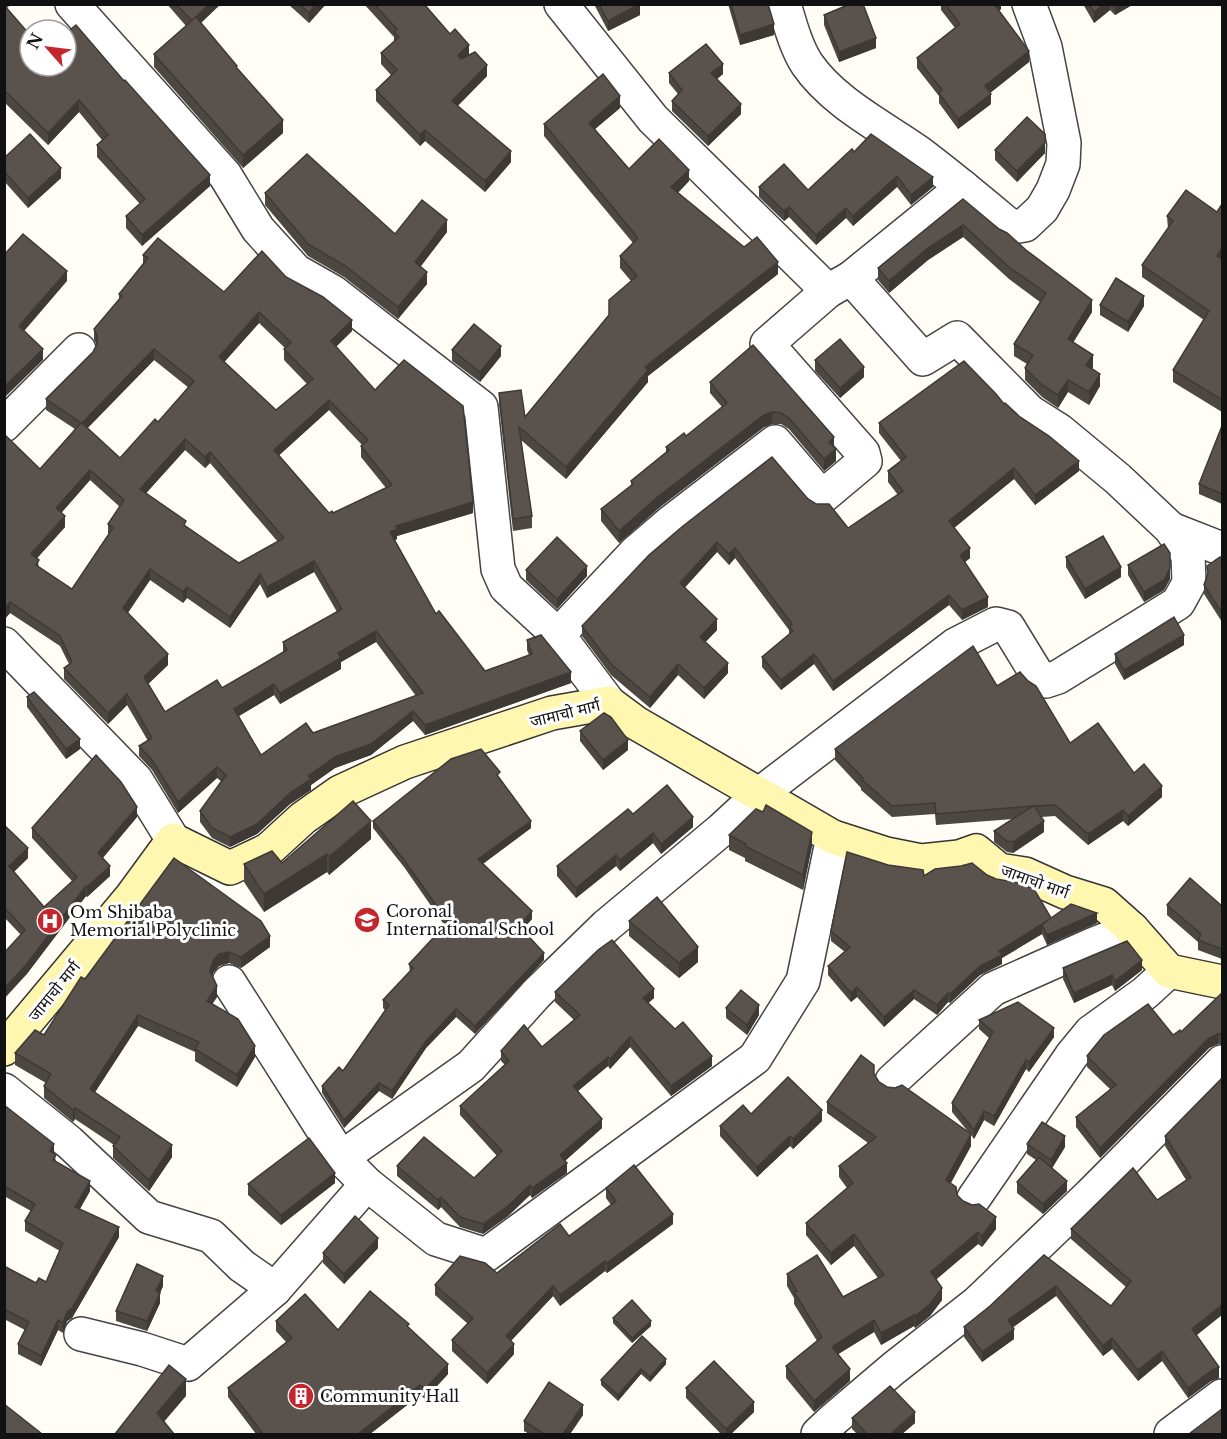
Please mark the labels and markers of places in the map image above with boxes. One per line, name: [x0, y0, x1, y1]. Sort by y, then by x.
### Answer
place label: Coronal International School: [386, 901, 554, 939]
place label: Om Shibaba Memorial Polyclinic: [70, 902, 236, 940]
school or university icon: Coronal International School: [352, 905, 382, 935]
hospital icon: Om Shibaba Memorial Polyclinic: [35, 906, 65, 936]
building icon: Community Hall: [286, 1381, 316, 1411]
place label: Community Hall: [320, 1386, 459, 1406]

